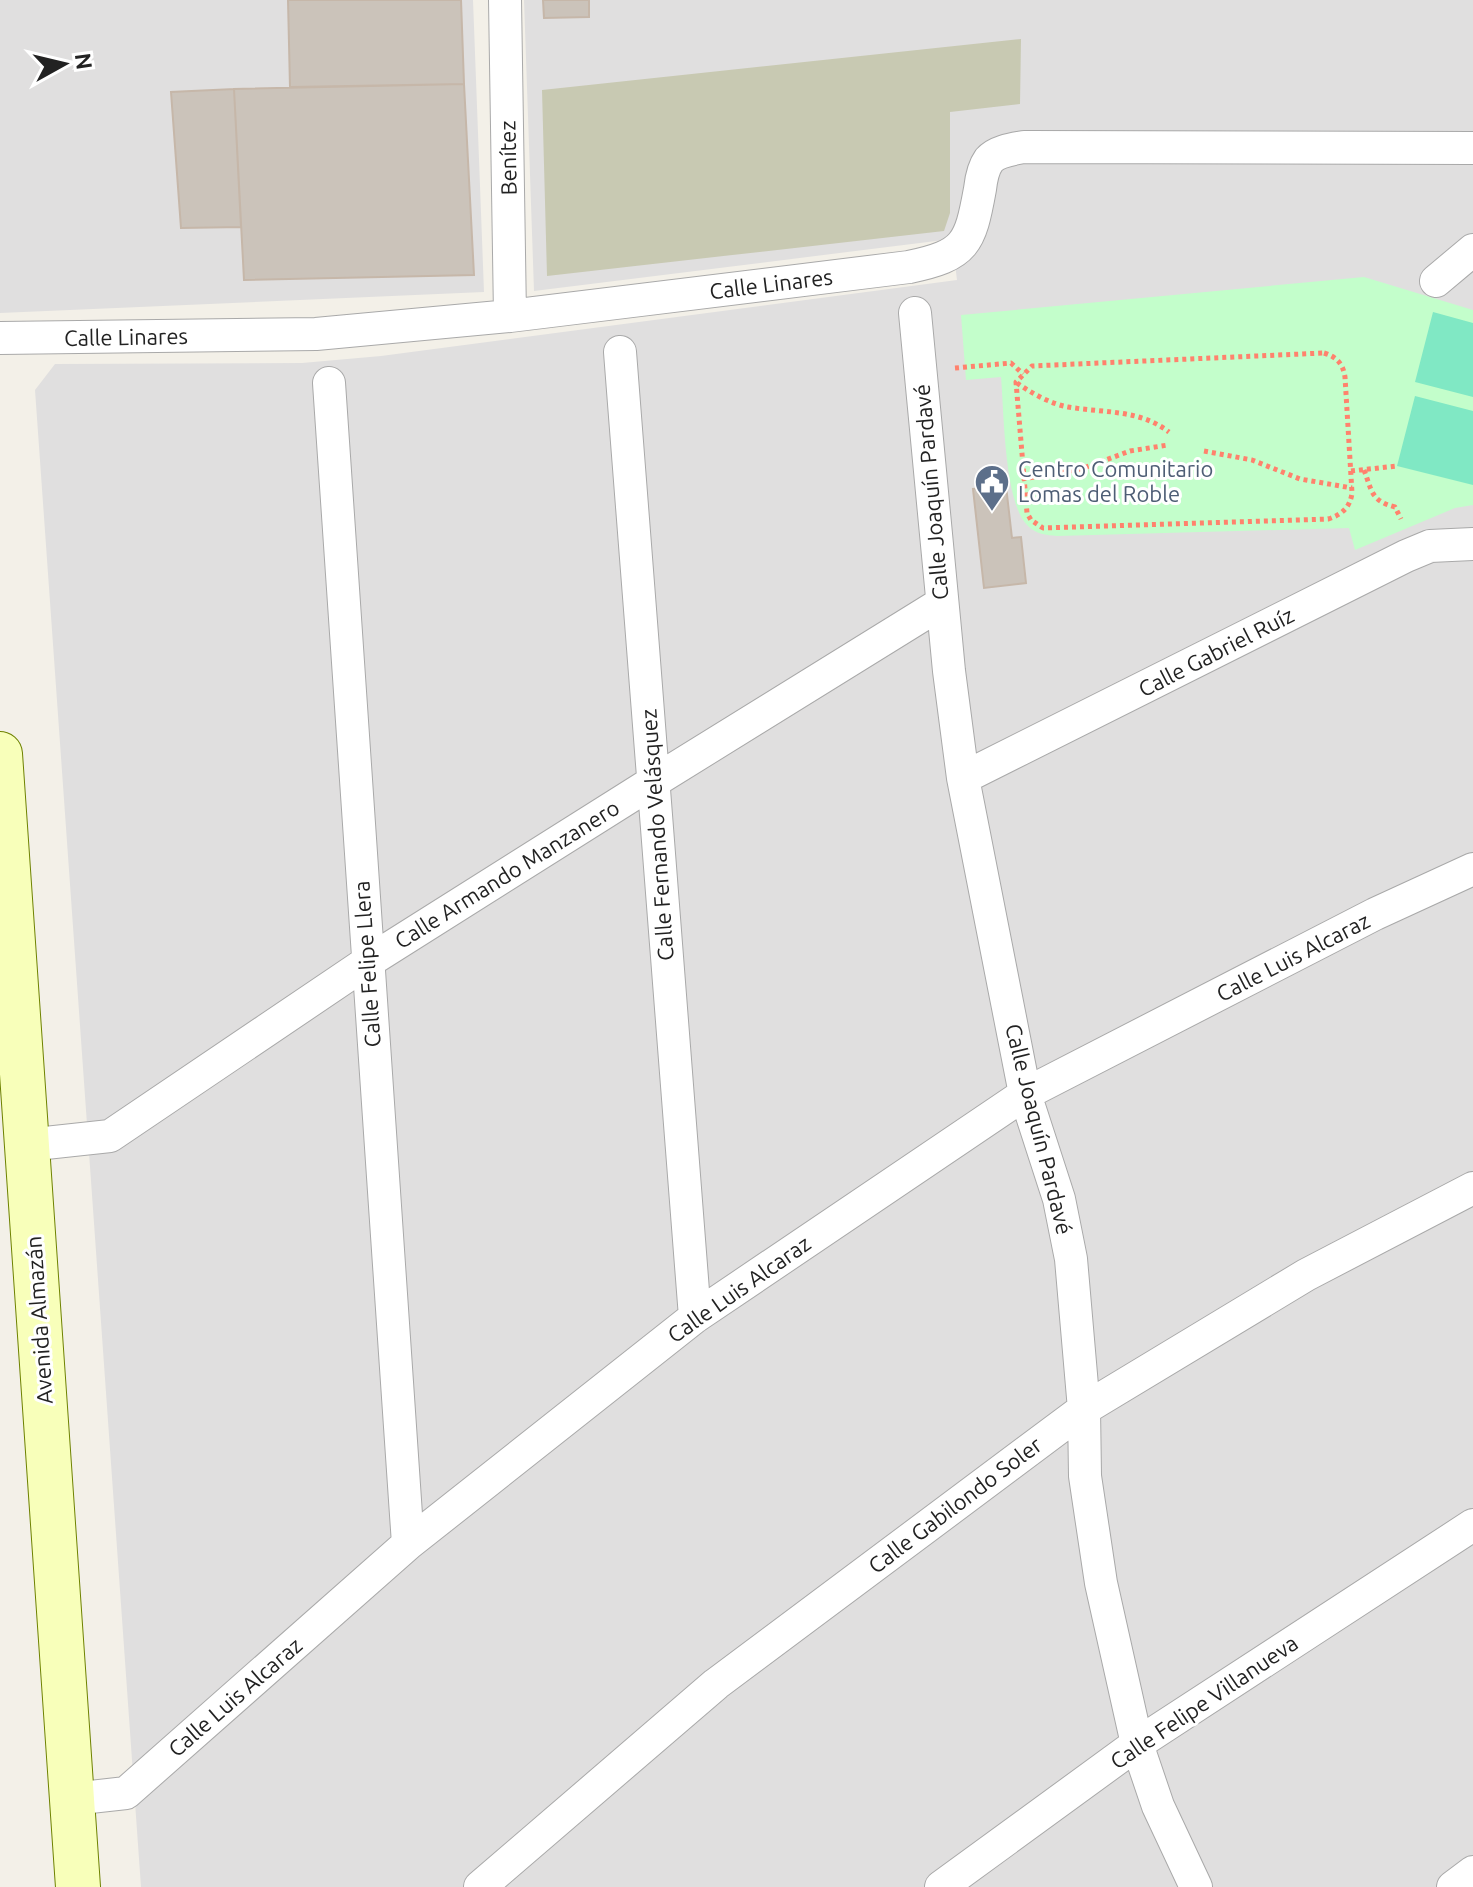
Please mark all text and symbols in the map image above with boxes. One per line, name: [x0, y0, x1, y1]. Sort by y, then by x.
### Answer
north arrow: [24, 24, 104, 104]
text: N: [71, 51, 98, 71]
street label: Benítez: [494, 120, 521, 196]
street label: Calle Linares: [708, 264, 834, 303]
street label: Calle Linares: [64, 323, 188, 350]
street label: Calle Joaquín Pardavé: [909, 383, 952, 601]
place label: Centro Comunitario Lomas del Roble: [1018, 456, 1213, 506]
public building icon: Centro Comunitario Lomas del Roble: [973, 463, 1011, 513]
street label: Calle Gabriel Ruíz: [1134, 602, 1297, 701]
street label: Calle Fernando Velásquez: [635, 708, 678, 962]
street label: Calle Armando Manzanero: [390, 794, 624, 953]
street label: Calle Felipe Llera: [348, 880, 385, 1048]
street label: Calle Luis Alcaraz: [1212, 907, 1374, 1006]
street label: Calle Joaquín Pardavé: [1001, 1021, 1078, 1237]
street label: Calle Luis Alcaraz: [663, 1230, 815, 1347]
street label: Avenida Almazán: [20, 1235, 57, 1405]
street label: Calle Gabilondo Soler: [863, 1431, 1047, 1578]
street label: Calle Felipe Villanueva: [1105, 1630, 1302, 1774]
street label: Calle Luis Alcaraz: [163, 1632, 306, 1761]

